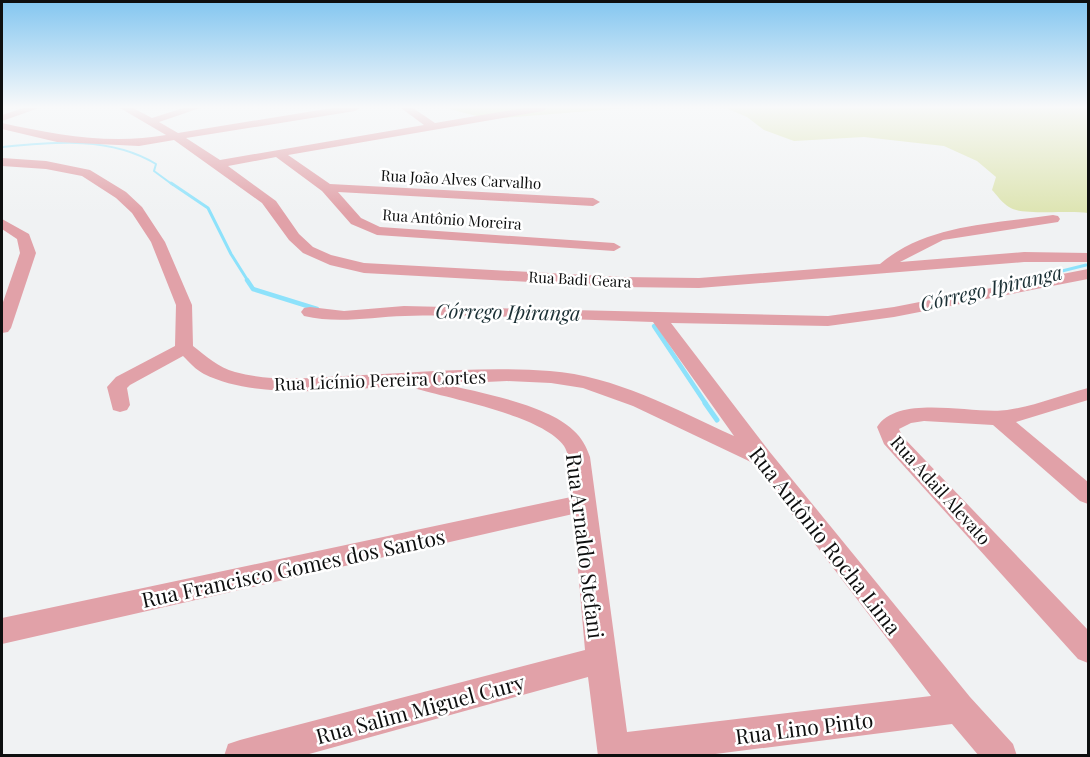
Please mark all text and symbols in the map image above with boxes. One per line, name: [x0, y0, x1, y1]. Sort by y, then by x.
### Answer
street label: Rua João Alves Carvalho: [380, 165, 542, 193]
street label: Rua Antônio Moreira: [382, 204, 523, 234]
water label: Córrego Ipiranga: [917, 257, 1065, 317]
street label: Rua Badi Geara: [528, 266, 632, 292]
water label: Córrego Ipiranga: [435, 296, 581, 326]
street label: Rua Licínio Pereira Cortes: [274, 364, 486, 396]
street label: Rua Adail Alevato: [886, 430, 997, 550]
street label: Rua Antônio Rocha Lima: [744, 440, 909, 640]
street label: Rua Arnaldo Stefani: [561, 452, 611, 640]
street label: Rua Francisco Gomes dos Santos: [139, 521, 447, 613]
street label: Rua Salim Miguel Cury: [312, 667, 528, 749]
street label: Rua Lino Pinto: [733, 705, 875, 749]

